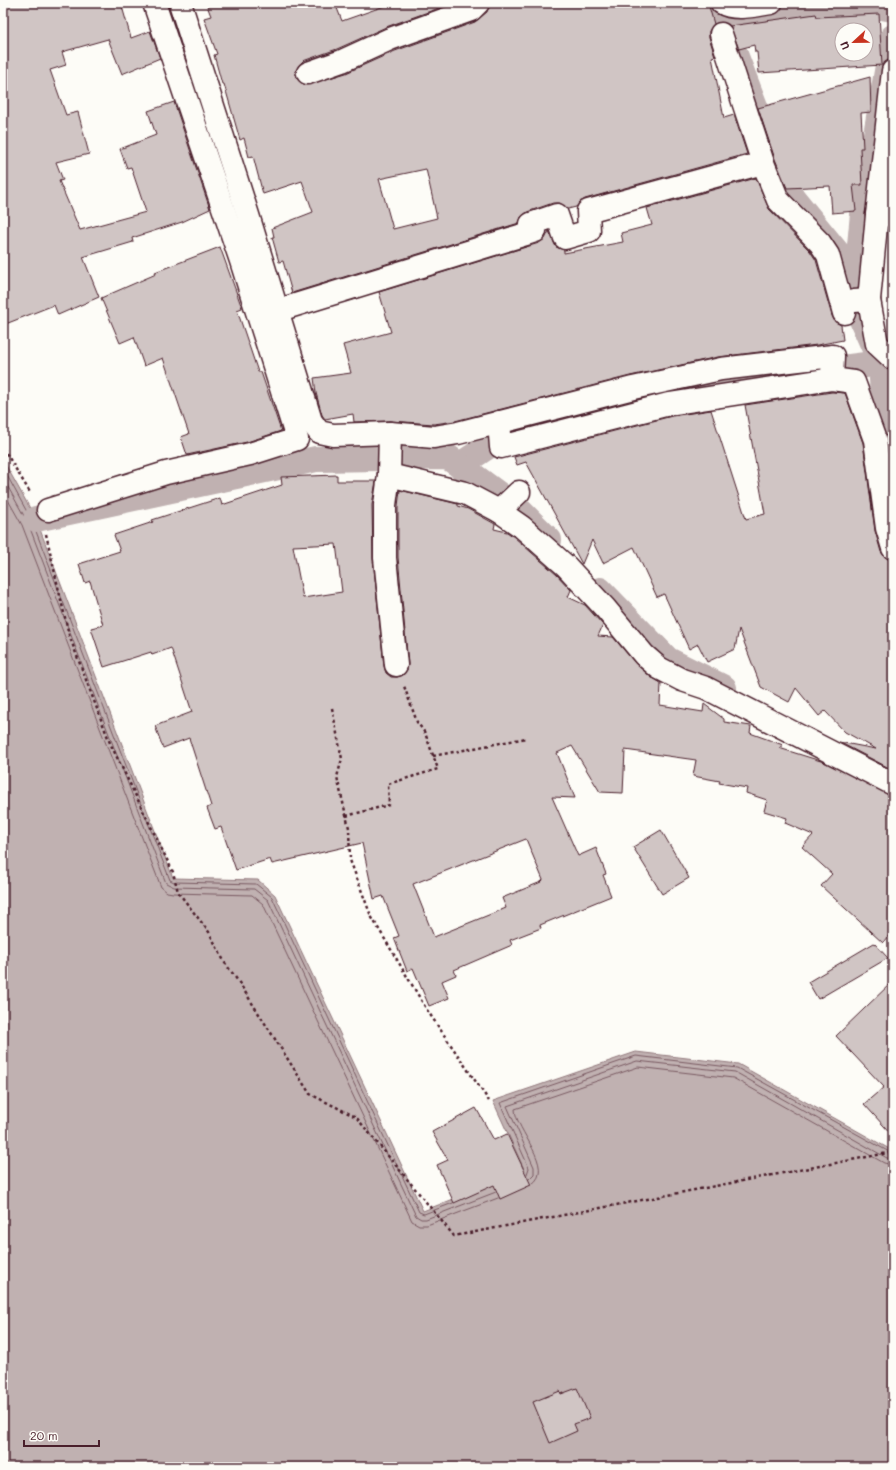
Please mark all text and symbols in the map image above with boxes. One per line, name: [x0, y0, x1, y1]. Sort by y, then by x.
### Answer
north arrow: [834, 22, 874, 62]
text: U: [836, 40, 853, 52]
scale bar: [24, 1422, 99, 1448]
text: 20 m: [30, 1427, 58, 1443]

